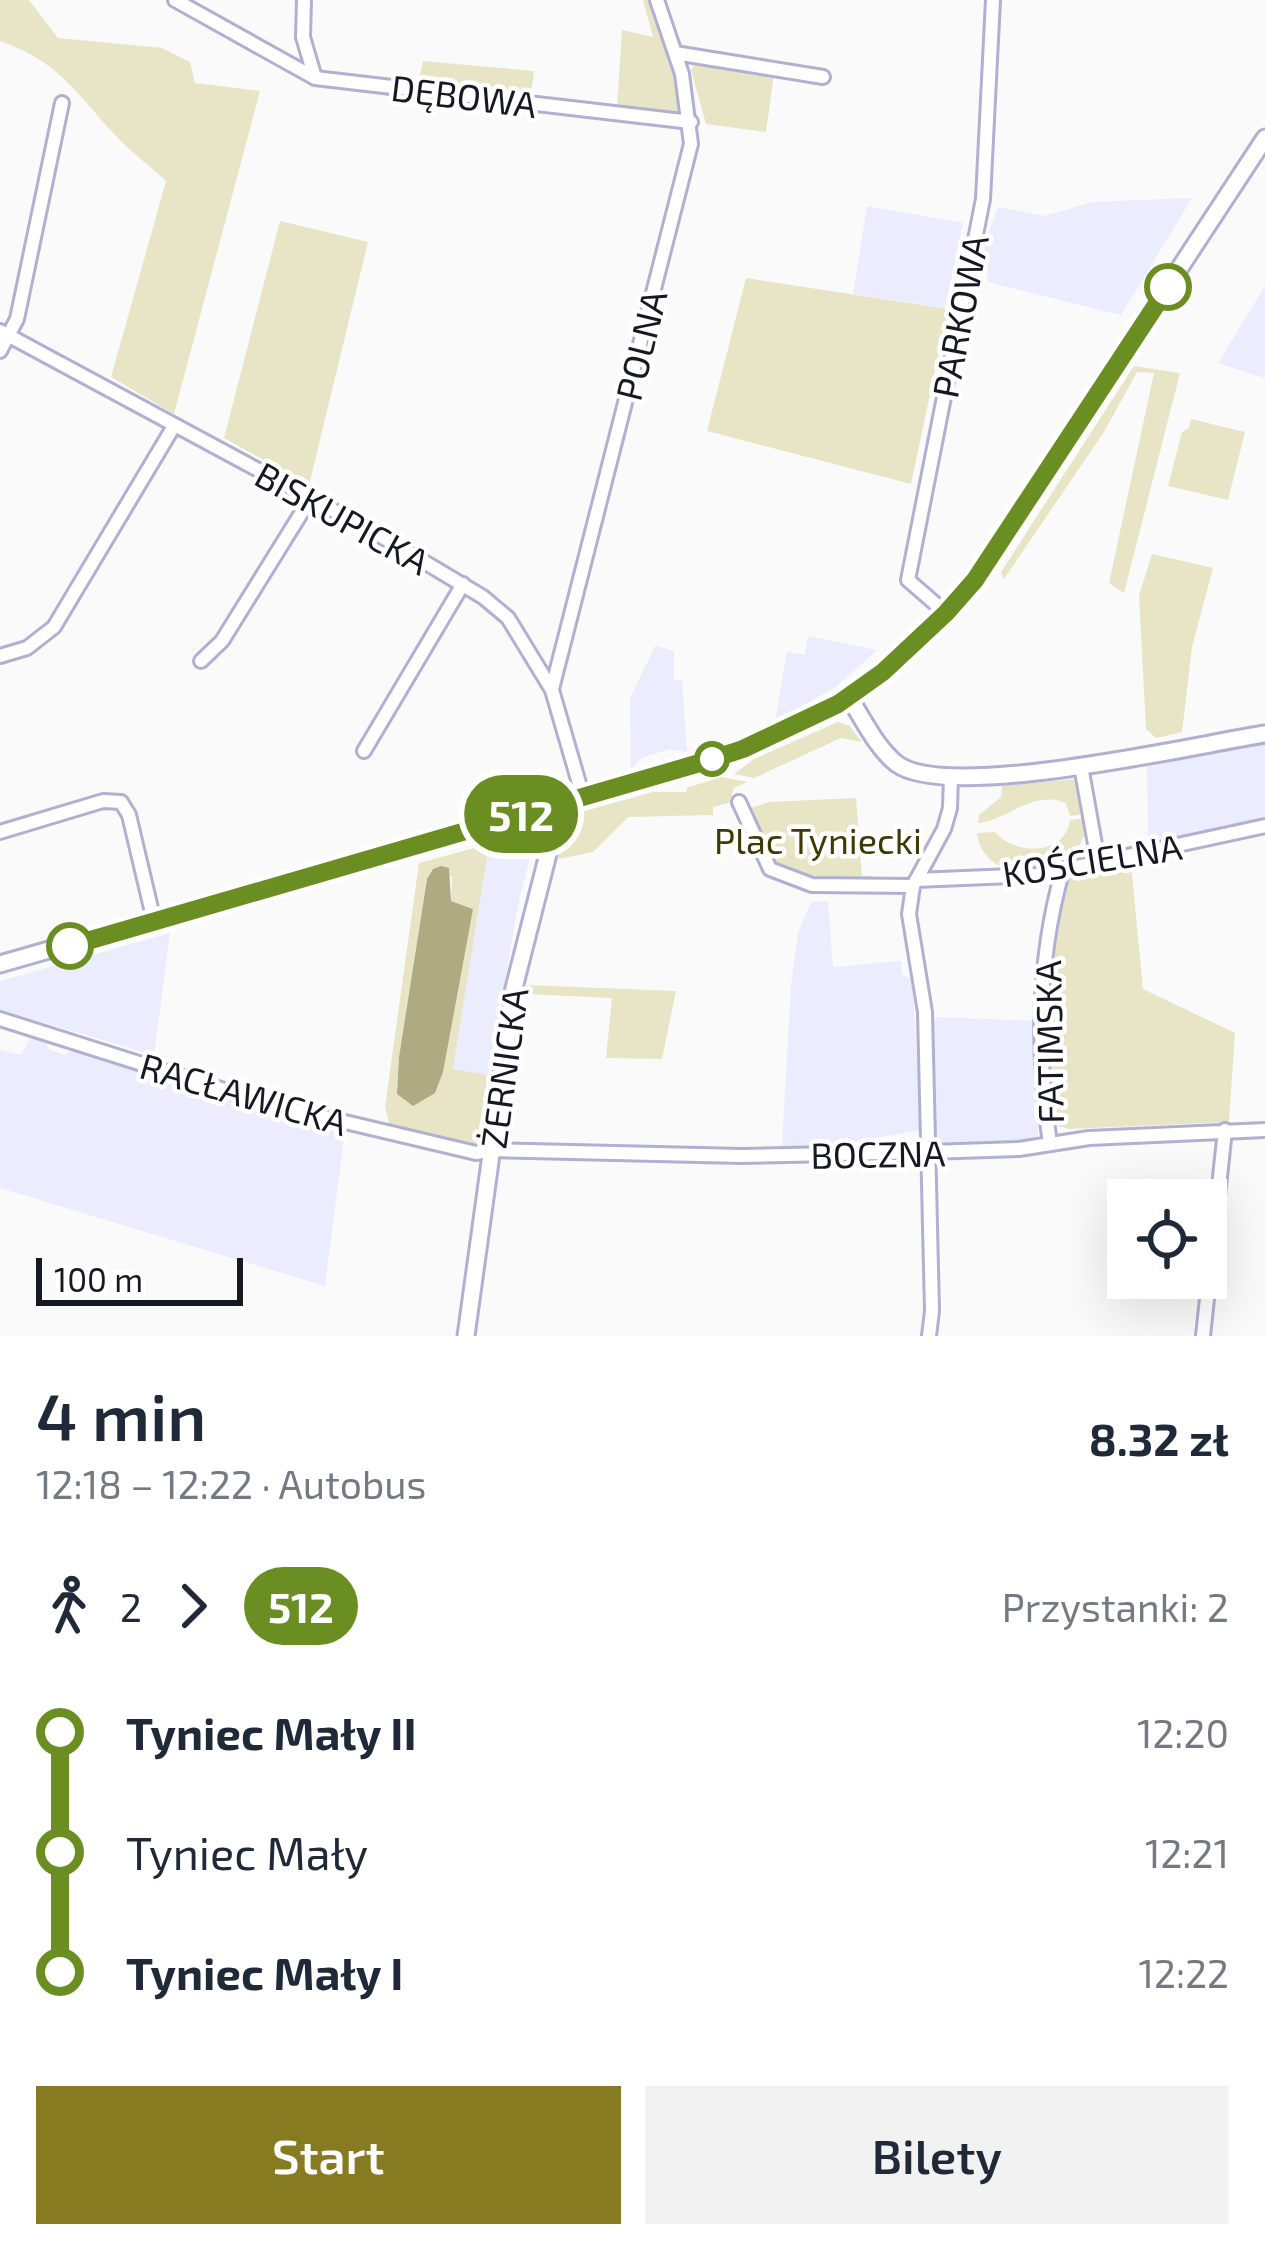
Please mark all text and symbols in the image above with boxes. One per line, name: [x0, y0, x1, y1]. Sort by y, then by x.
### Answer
street label: DĘBOWA: [389, 65, 540, 125]
street label: PARKOWA: [922, 230, 996, 401]
unlabelled marker: [1146, 265, 1190, 309]
street label: POLNA: [606, 285, 675, 404]
street label: BISKUPICKA: [249, 452, 438, 583]
unlabelled marker: [696, 743, 728, 775]
line badge: 512: [452, 775, 590, 853]
text: 512: [488, 789, 554, 839]
park label: Plac Tyniecki: [714, 818, 922, 861]
street label: KOŚCIELNA: [999, 824, 1185, 894]
unlabelled marker: [48, 924, 92, 968]
street label: FATIMSKA: [1025, 959, 1071, 1124]
street label: ŻERNICKA: [470, 984, 536, 1151]
street label: RACŁAWICKA: [136, 1043, 353, 1143]
street label: BOCZNA: [810, 1130, 946, 1176]
map controls: [1107, 1179, 1227, 1299]
button: locate: [1107, 1179, 1227, 1299]
scale bar: [36, 1252, 243, 1305]
text: 100 m: [54, 1259, 143, 1299]
text: 4 min: [36, 1375, 206, 1454]
text: 8.32 zł: [1089, 1411, 1229, 1465]
text: 12:18 – 12:22 · Autobus: [36, 1460, 426, 1507]
icon: walk: [36, 1573, 102, 1639]
icon: forward: [160, 1573, 226, 1639]
text: 512: [268, 1581, 334, 1631]
text: 2: [120, 1583, 142, 1630]
text: Przystanki: 2: [1002, 1583, 1229, 1630]
text: Tyniec Mały II: [126, 1705, 417, 1759]
text: 12:20: [1137, 1709, 1229, 1756]
text: Tyniec Mały: [126, 1825, 368, 1879]
text: 12:21: [1145, 1829, 1229, 1876]
text: Tyniec Mały I: [126, 1945, 403, 1999]
text: 12:22: [1139, 1949, 1229, 1996]
button: Start: [36, 2086, 621, 2224]
button: Bilety: [645, 2086, 1229, 2224]

